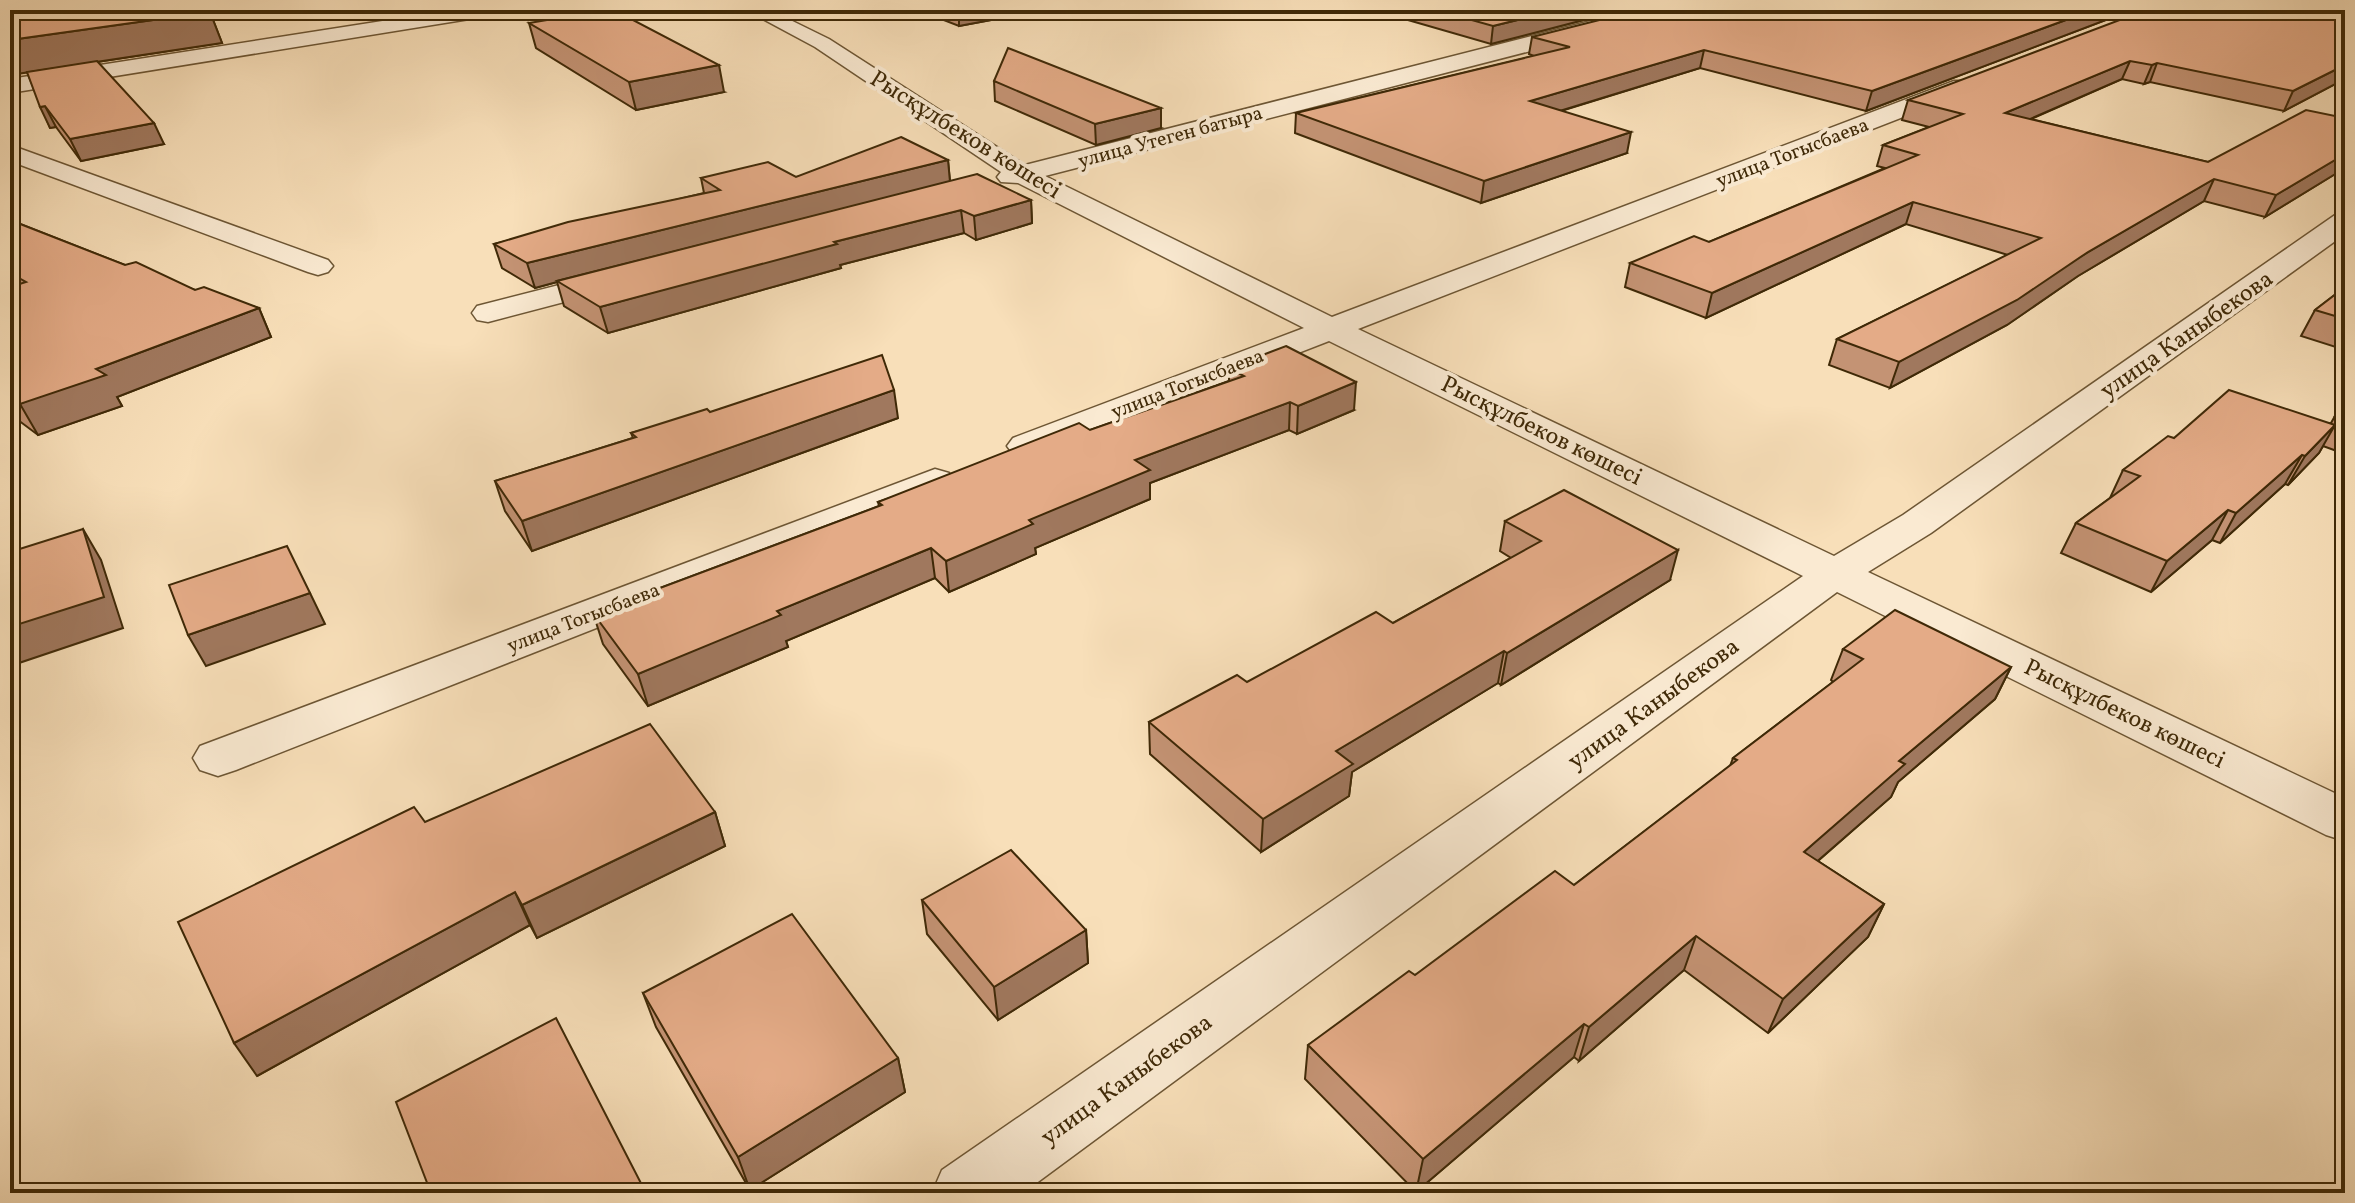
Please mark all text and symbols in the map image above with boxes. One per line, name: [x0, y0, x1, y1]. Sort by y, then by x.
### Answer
street label: Рысқұлбеков көшесі: [863, 63, 1067, 208]
street label: улица Утеген батыра: [1075, 100, 1266, 176]
street label: улица Тогысбаева: [1712, 112, 1873, 196]
street label: улица Каныбекова: [2094, 263, 2281, 408]
street label: улица Тогысбаева: [1107, 343, 1268, 427]
street label: Рысқұлбеков көшесі: [1435, 368, 1647, 495]
street label: улица Тогысбаева: [503, 577, 664, 661]
street label: улица Каныбекова: [1561, 631, 1747, 779]
street label: Рысқұлбеков көшесі: [2018, 651, 2230, 778]
street label: улица Каныбекова: [1034, 1007, 1220, 1155]

